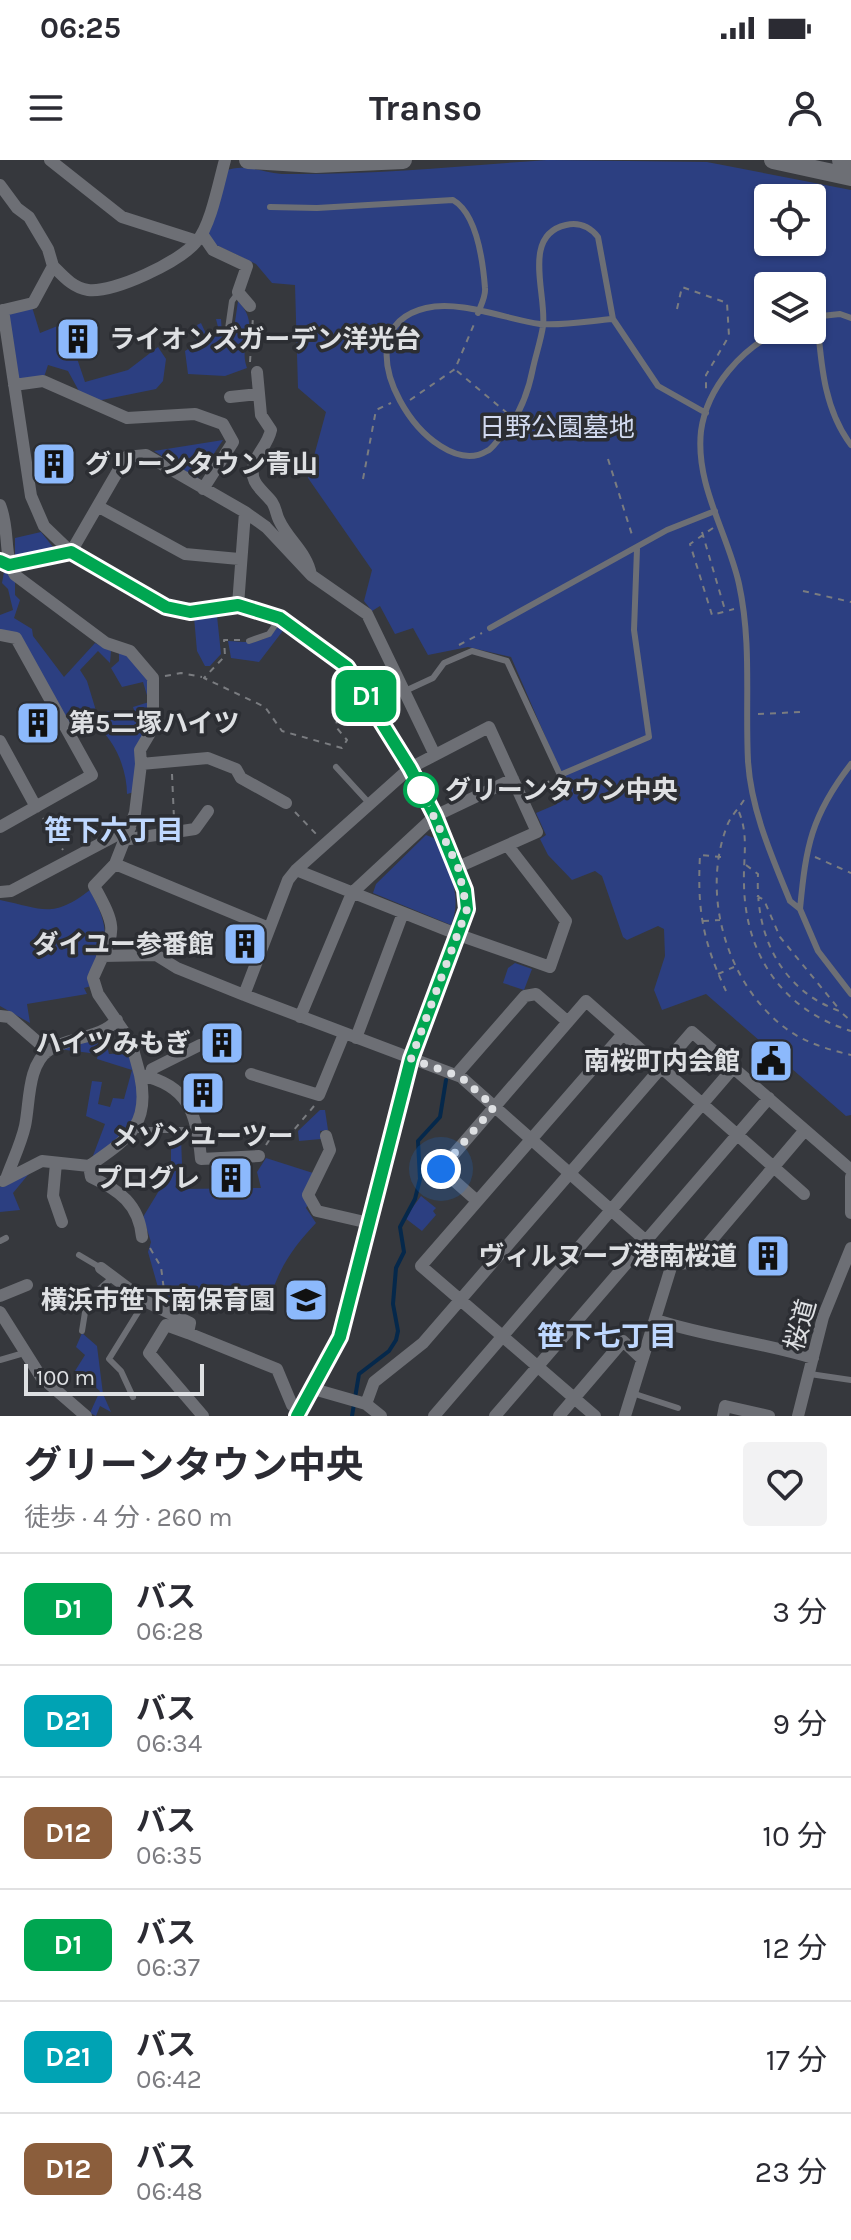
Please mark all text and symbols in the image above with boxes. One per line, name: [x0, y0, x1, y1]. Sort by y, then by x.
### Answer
text: 06:25: [40, 10, 121, 46]
icon: menu: [24, 86, 68, 130]
icon: person: [783, 86, 827, 130]
text: Transo: [369, 87, 482, 129]
map controls: [754, 184, 826, 344]
button: locate: [754, 184, 826, 256]
button: layers: [754, 272, 826, 344]
building icon: ライオンズガーデン洋光台: [54, 315, 102, 363]
place label: ライオンズガーデン洋光台: [109, 324, 420, 355]
park label: 日野公園墓地: [479, 412, 635, 443]
building icon: グリーンタウン青山: [30, 440, 78, 488]
place label: グリーンタウン青山: [85, 449, 318, 480]
line badge: D1: [330, 670, 402, 722]
text: D1: [351, 679, 381, 712]
building icon: 第5二塚ハイツ: [14, 699, 62, 747]
place label: 第5二塚ハイツ: [69, 708, 240, 739]
marker: グリーンタウン中央: [404, 773, 438, 807]
place label: グリーンタウン中央: [445, 775, 678, 806]
district label: 笹下六丁目: [44, 814, 184, 847]
building icon: ダイユー参番館: [221, 920, 269, 968]
place label: ダイユー参番館: [33, 929, 214, 960]
building icon: ハイツみもぎ: [198, 1019, 246, 1067]
place label: ハイツみもぎ: [36, 1028, 191, 1059]
public building icon: 南桜町内会館: [747, 1037, 795, 1085]
place label: 南桜町内会館: [584, 1046, 740, 1077]
building icon: メゾンユーツー: [179, 1069, 227, 1117]
place label: メゾンユーツー: [112, 1121, 294, 1152]
your location: [421, 1149, 461, 1189]
building icon: プログレ: [207, 1154, 255, 1202]
place label: プログレ: [96, 1163, 200, 1194]
building icon: ヴィルヌーブ港南桜道: [744, 1232, 792, 1280]
place label: ヴィルヌーブ港南桜道: [479, 1241, 737, 1272]
school or university icon: 横浜市笹下南保育園: [282, 1276, 330, 1324]
place label: 横浜市笹下南保育園: [41, 1285, 275, 1316]
street label: 桜道: [778, 1296, 823, 1354]
district label: 笹下七丁目: [537, 1320, 677, 1353]
scale bar: [24, 1360, 204, 1396]
text: 100 m: [36, 1365, 95, 1391]
button: heart: [743, 1442, 827, 1526]
text: グリーンタウン中央: [24, 1443, 364, 1488]
text: 徒歩 · 4 分 · 260 m: [24, 1502, 233, 1533]
text: バス: [136, 1579, 196, 1615]
text: D1: [53, 1592, 83, 1625]
text: 3 分: [772, 1594, 827, 1630]
text: 06:28: [136, 1616, 203, 1647]
text: バス: [136, 1691, 196, 1727]
text: D21: [45, 1704, 91, 1737]
text: 9 分: [772, 1706, 827, 1742]
text: 06:34: [136, 1728, 202, 1759]
text: バス: [136, 1803, 196, 1839]
text: D12: [45, 1816, 91, 1849]
text: 10 分: [762, 1818, 827, 1854]
text: 06:35: [136, 1840, 202, 1871]
text: バス: [136, 1915, 196, 1951]
text: D1: [53, 1928, 83, 1961]
text: 12 分: [763, 1930, 827, 1966]
text: 06:37: [136, 1952, 200, 1983]
text: バス: [136, 2027, 196, 2063]
text: D21: [45, 2040, 91, 2073]
text: 17 分: [766, 2042, 827, 2078]
text: 06:42: [136, 2064, 202, 2095]
text: バス: [136, 2139, 196, 2175]
text: D12: [45, 2152, 91, 2185]
text: 23 分: [755, 2154, 827, 2190]
text: 06:48: [136, 2176, 203, 2207]

